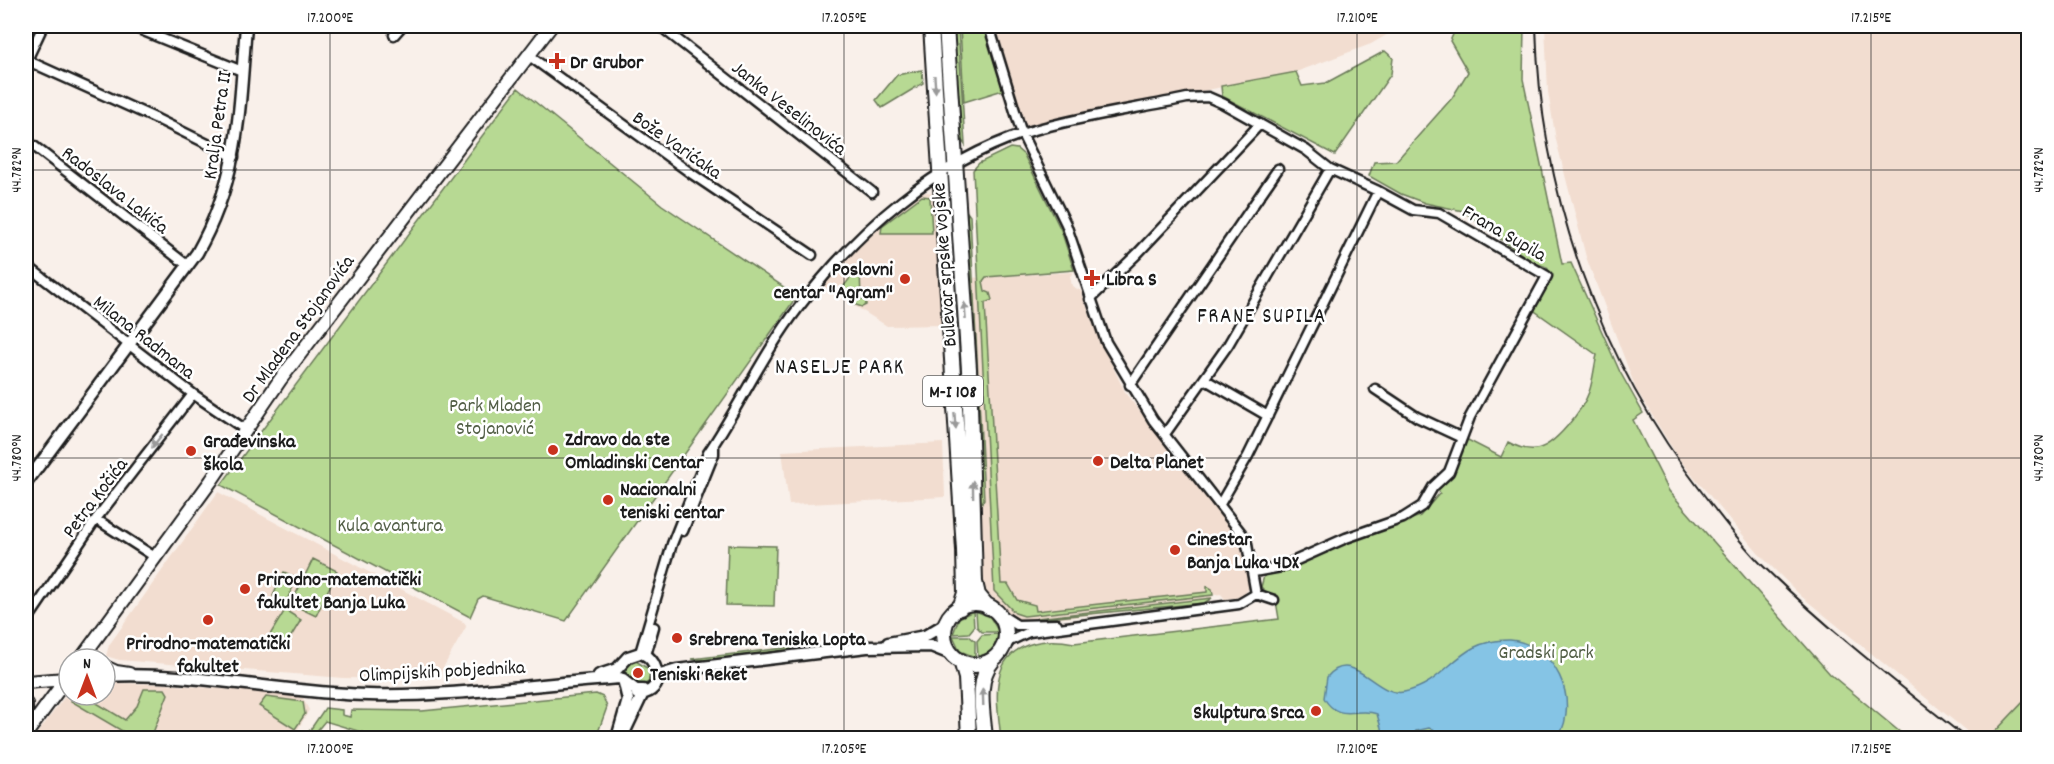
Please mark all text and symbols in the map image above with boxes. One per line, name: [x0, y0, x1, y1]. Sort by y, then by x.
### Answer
text: 17.200°E: [307, 8, 353, 30]
text: 17.205°E: [822, 8, 867, 30]
text: 17.210°E: [1336, 8, 1378, 30]
text: 17.215°E: [1851, 8, 1891, 30]
place label: Dr Grubor: [570, 50, 644, 78]
marker: Dr Grubor: [548, 52, 566, 70]
street label: Janka Veselinovića: [724, 55, 852, 164]
street label: Kralja Petra II: [198, 69, 240, 181]
one-way arrow: [930, 74, 940, 93]
street label: Bože Varićaka: [626, 105, 727, 188]
street label: Radoslava Lakića: [55, 141, 174, 243]
text: 44.782°N: [7, 147, 29, 193]
text: 44.782°N: [2029, 147, 2051, 193]
street label: Bulevar srpske vojske: [926, 182, 966, 348]
street label: Frana Supila: [1456, 199, 1551, 270]
street label: Dr Mladena Stojanovića: [236, 250, 363, 410]
place label: Poslovni centar "Agram": [774, 257, 893, 308]
place label: Libra S: [1106, 267, 1157, 295]
marker: Libra S: [1083, 269, 1101, 287]
marker: Poslovni centar "Agram": [898, 272, 912, 286]
street label: Milana Radmana: [86, 289, 201, 388]
one-way arrow: [961, 302, 970, 321]
district label: FRANE SUPILA: [1197, 303, 1327, 333]
district label: NASELJE PARK: [775, 354, 905, 384]
road number: M-I 108: [923, 376, 983, 406]
park label: Park Mladen Stojanović: [449, 393, 541, 444]
one-way arrow: [950, 412, 959, 431]
place label: Zdravo da ste Omladinski Centar: [565, 427, 704, 478]
place label: Građevinska škola: [203, 429, 296, 480]
one-way arrow: [151, 432, 163, 448]
text: 44.780°N: [7, 434, 29, 482]
text: 44.780°N: [2029, 434, 2051, 482]
marker: Zdravo da ste Omladinski Centar: [546, 443, 560, 457]
marker: Građevinska škola: [184, 444, 198, 458]
place label: Delta Planet: [1110, 450, 1204, 478]
street label: Petra Kočića: [57, 452, 136, 545]
marker: Delta Planet: [1091, 454, 1105, 468]
place label: Nacionalni teniski centar: [620, 477, 725, 528]
one-way arrow: [968, 480, 978, 499]
marker: Nacionalni teniski centar: [601, 493, 615, 507]
park label: Kula avantura: [337, 513, 443, 541]
place label: CineStar Banja Luka 4DX: [1187, 527, 1299, 578]
marker: CineStar Banja Luka 4DX: [1168, 543, 1182, 557]
place label: Prirodno-matematički fakultet Banja Luka: [256, 567, 422, 618]
marker: Prirodno-matematički fakultet Banja Luka: [238, 582, 252, 596]
marker: Prirodno-matematički fakultet: [201, 613, 215, 627]
place label: Srebrena Teniska Lopta: [689, 627, 866, 655]
place label: Prirodno-matematički fakultet: [126, 631, 290, 682]
marker: Srebrena Teniska Lopta: [670, 631, 684, 645]
park label: Gradski park: [1498, 640, 1594, 668]
north arrow: [57, 647, 117, 707]
text: N: [83, 653, 91, 676]
street label: Olimpijskih pobjednika: [358, 655, 527, 691]
place label: Teniski Reket: [650, 662, 748, 690]
marker: Teniski Reket: [631, 666, 645, 680]
one-way arrow: [978, 688, 987, 707]
place label: Skulptura Srca: [1193, 700, 1305, 728]
marker: Skulptura Srca: [1309, 704, 1323, 718]
text: 17.200°E: [307, 739, 353, 761]
text: 17.205°E: [822, 739, 867, 761]
text: 17.210°E: [1336, 739, 1378, 761]
text: 17.215°E: [1851, 739, 1891, 761]

